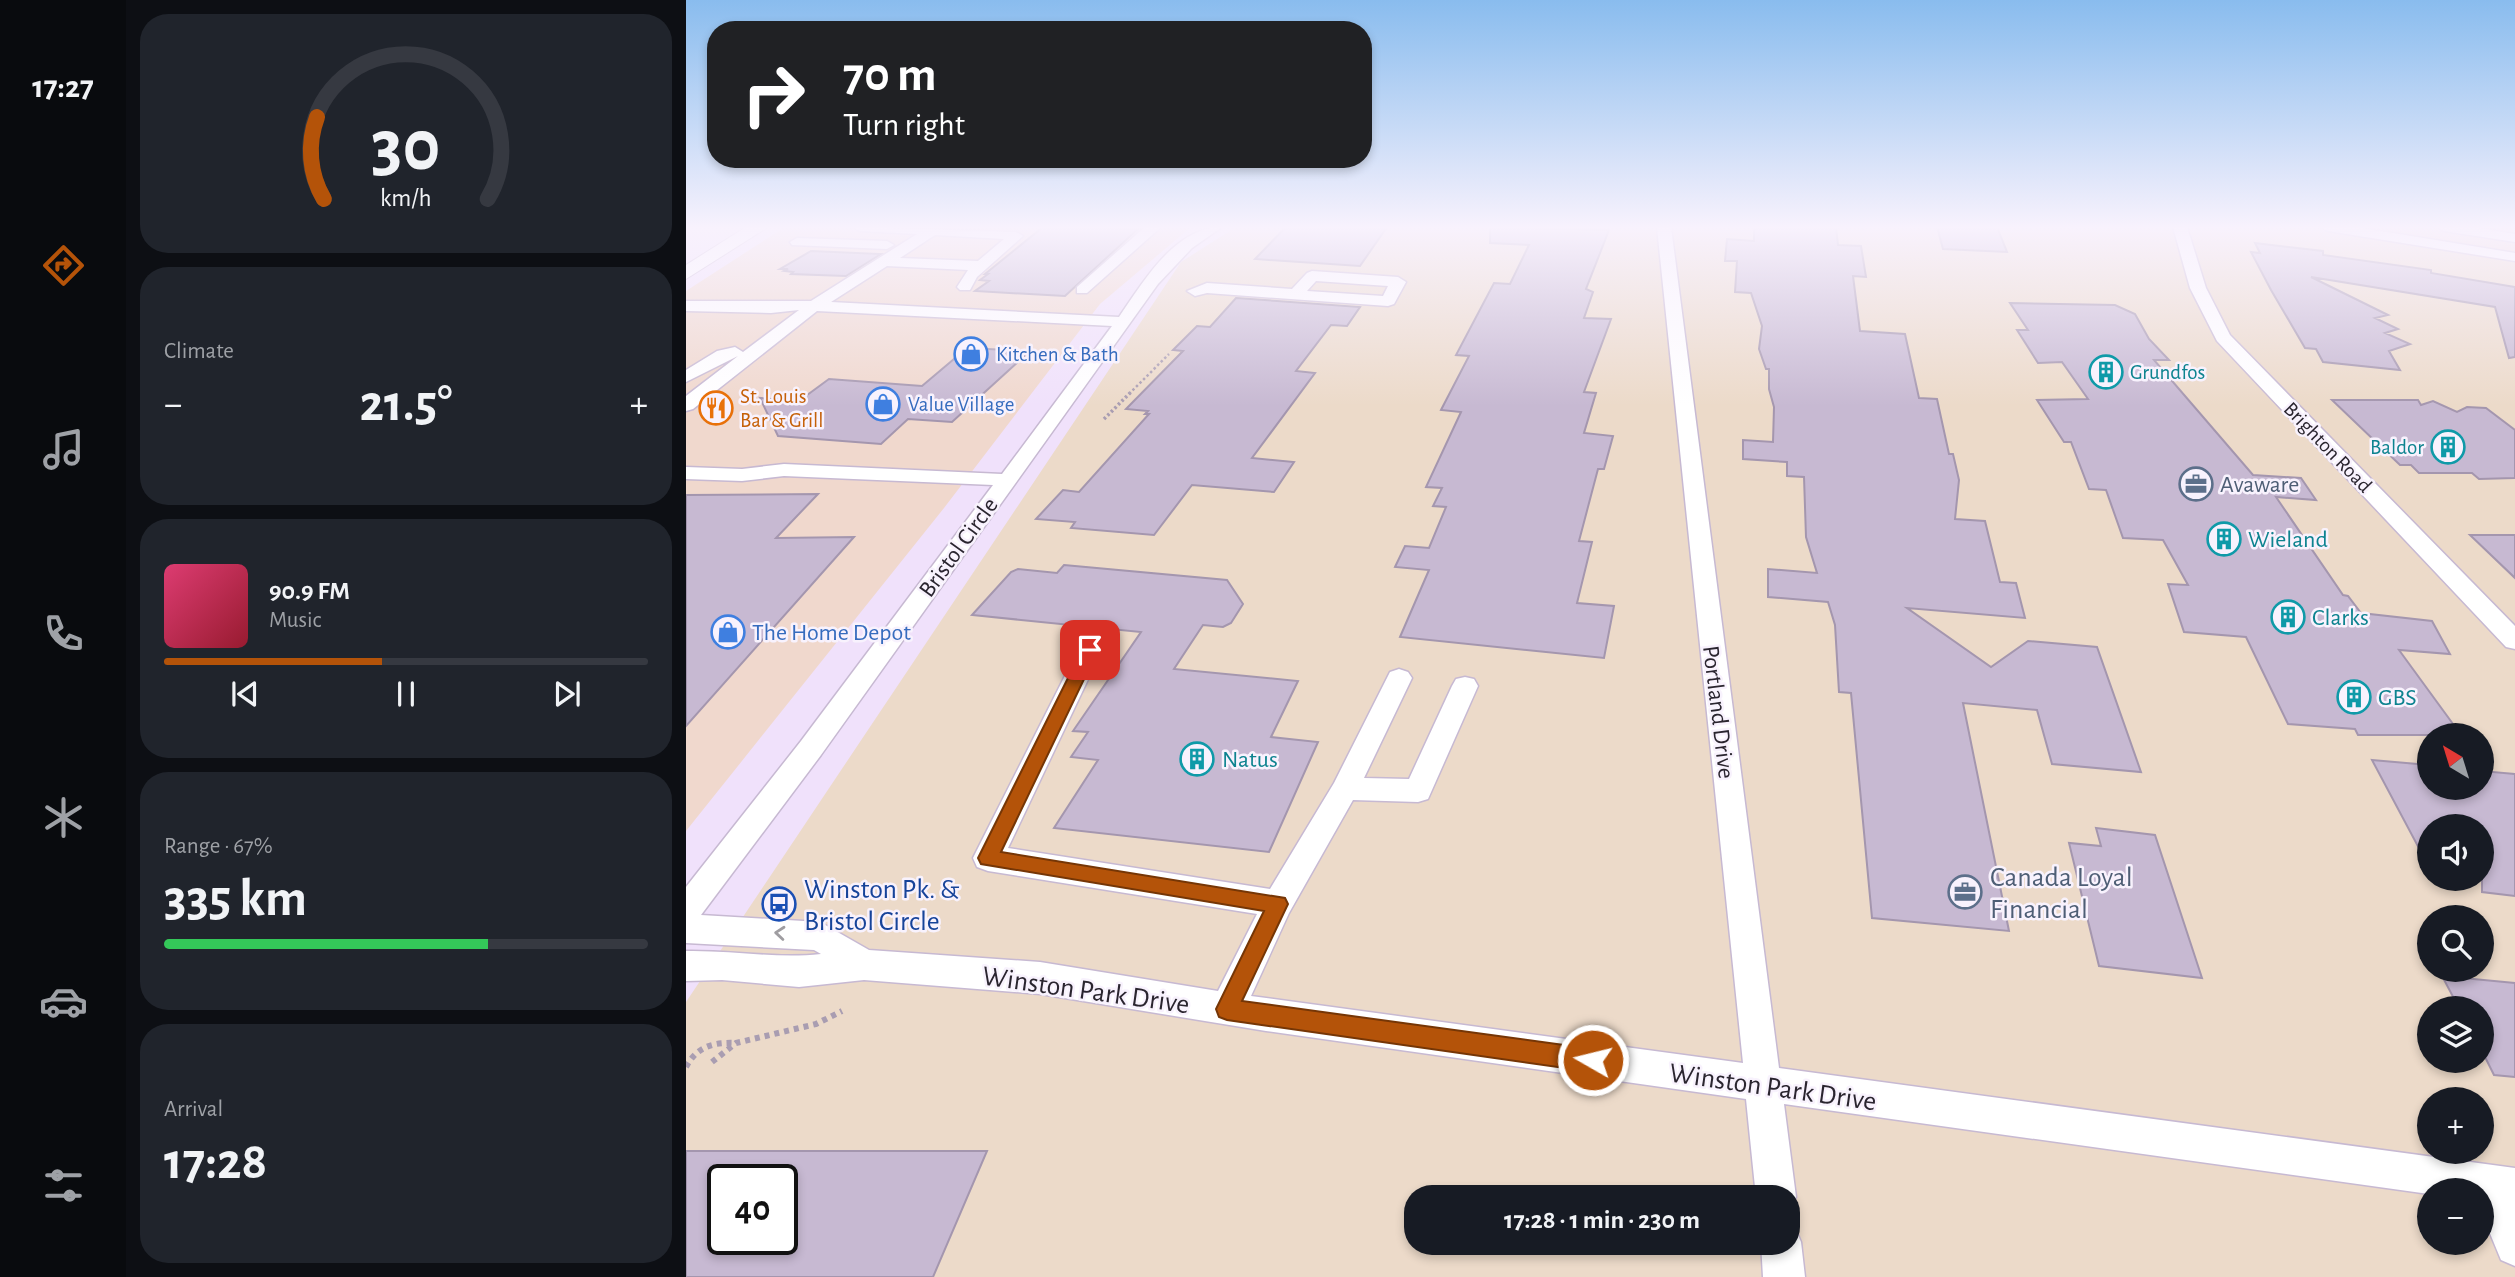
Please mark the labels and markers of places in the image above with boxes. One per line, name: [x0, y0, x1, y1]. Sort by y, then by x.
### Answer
shop icon: Kitchen & Bath: [952, 335, 990, 373]
place label: Kitchen & Bath: [996, 344, 1119, 365]
building icon: Grundfos: [2087, 353, 2125, 391]
place label: Grundfos: [2130, 362, 2205, 383]
shop icon: Value Village: [864, 385, 902, 423]
place label: St. Louis Bar & Grill: [740, 386, 823, 431]
restaurant icon: St. Louis Bar & Grill: [697, 389, 735, 427]
place label: Value Village: [908, 394, 1014, 415]
building icon: Baldor: [2429, 428, 2467, 466]
place label: Baldor: [2370, 437, 2424, 458]
office icon: Avaware: [2177, 465, 2215, 503]
place label: Avaware: [2220, 473, 2299, 497]
building icon: Wieland: [2205, 520, 2243, 558]
place label: Wieland: [2248, 528, 2328, 552]
building icon: Clarks: [2269, 598, 2307, 636]
place label: Clarks: [2312, 606, 2369, 630]
shop icon: The Home Depot: [709, 613, 747, 651]
pin: [1060, 620, 1120, 680]
place label: The Home Depot: [752, 621, 911, 645]
building icon: GBS: [2335, 678, 2373, 716]
place label: GBS: [2378, 686, 2417, 710]
building icon: Natus: [1178, 740, 1216, 778]
place label: Natus: [1222, 748, 1278, 772]
place label: Canada Loyal Financial: [1990, 864, 2133, 924]
office icon: Canada Loyal Financial: [1946, 873, 1984, 911]
place label: Winston Pk. & Bristol Circle: [804, 876, 960, 936]
bus stop icon: Winston Pk. & Bristol Circle: [760, 885, 798, 923]

